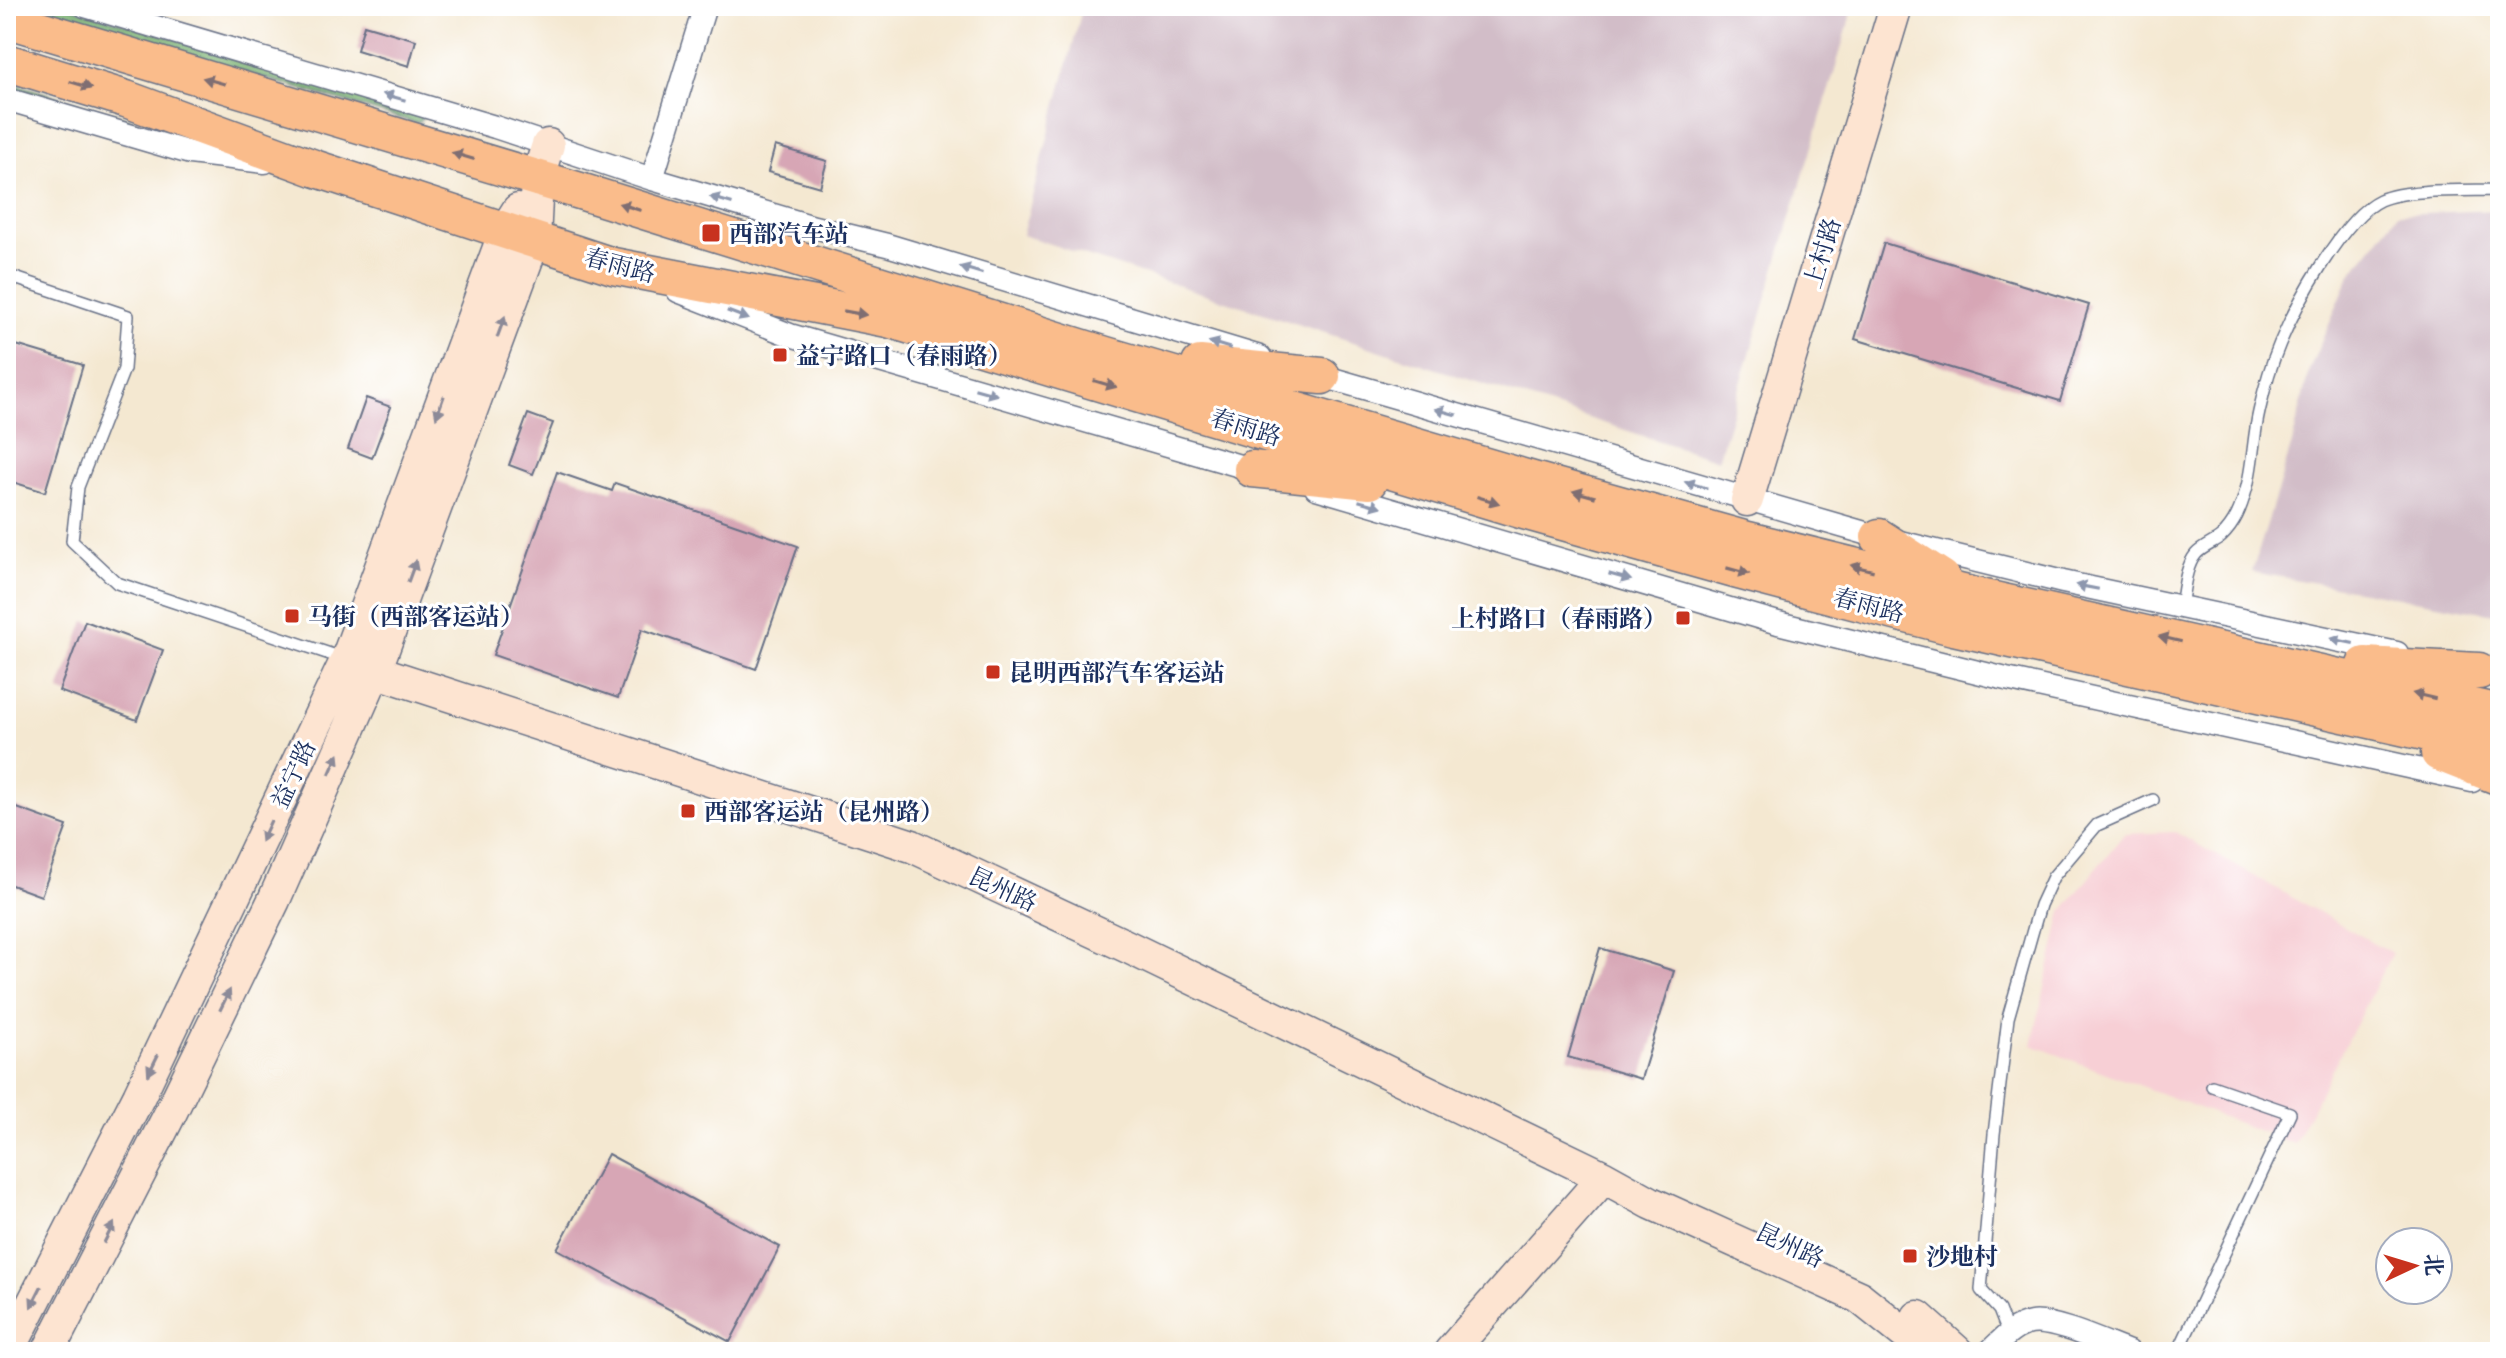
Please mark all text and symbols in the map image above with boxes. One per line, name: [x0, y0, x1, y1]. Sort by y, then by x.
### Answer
one-way arrow: [201, 74, 225, 87]
one-way arrow: [69, 79, 93, 91]
one-way arrow: [381, 90, 405, 103]
one-way arrow: [450, 150, 474, 162]
one-way arrow: [708, 193, 732, 206]
one-way arrow: [618, 200, 642, 213]
street label: 上村路: [1798, 214, 1846, 292]
place label: 西部汽车站: [729, 219, 849, 248]
marker: 西部汽车站: [700, 222, 722, 244]
street label: 春雨路: [581, 242, 659, 288]
one-way arrow: [959, 263, 983, 276]
one-way arrow: [843, 307, 868, 319]
one-way arrow: [726, 309, 750, 322]
one-way arrow: [495, 315, 508, 339]
one-way arrow: [1208, 338, 1232, 351]
place label: 益宁路口（春雨路）: [796, 341, 1012, 370]
marker: 益宁路口（春雨路）: [771, 346, 789, 364]
one-way arrow: [1093, 378, 1117, 391]
one-way arrow: [975, 386, 999, 399]
one-way arrow: [434, 396, 446, 420]
street label: 春雨路: [1207, 403, 1285, 451]
one-way arrow: [1434, 405, 1458, 418]
one-way arrow: [1683, 478, 1707, 491]
one-way arrow: [1571, 487, 1595, 500]
one-way arrow: [1476, 494, 1500, 507]
one-way arrow: [1359, 498, 1383, 511]
one-way arrow: [406, 559, 418, 583]
one-way arrow: [1850, 561, 1875, 573]
one-way arrow: [1725, 565, 1750, 577]
one-way arrow: [1608, 571, 1632, 584]
one-way arrow: [2075, 580, 2100, 593]
street label: 春雨路: [1830, 582, 1908, 628]
place label: 马街（西部客运站）: [308, 602, 524, 631]
place label: 上村路口（春雨路）: [1451, 604, 1667, 633]
marker: 马街（西部客运站）: [283, 607, 301, 625]
marker: 上村路口（春雨路）: [1674, 609, 1692, 627]
one-way arrow: [2157, 632, 2182, 645]
one-way arrow: [2329, 634, 2354, 647]
place label: 昆明西部汽车客运站: [1009, 658, 1225, 687]
marker: 昆明西部汽车客运站: [984, 663, 1002, 681]
one-way arrow: [2411, 689, 2436, 702]
street label: 益宁路: [265, 735, 321, 813]
one-way arrow: [327, 752, 341, 776]
place label: 西部客运站（昆州路）: [704, 797, 944, 826]
marker: 西部客运站（昆州路）: [679, 802, 697, 820]
one-way arrow: [259, 820, 273, 843]
street label: 昆州路: [964, 861, 1042, 917]
one-way arrow: [218, 988, 232, 1011]
one-way arrow: [146, 1054, 160, 1077]
street label: 昆州路: [1751, 1217, 1829, 1273]
one-way arrow: [103, 1221, 116, 1244]
north arrow: [2374, 1226, 2454, 1306]
place label: 沙地村: [1926, 1242, 1998, 1271]
marker: 沙地村: [1901, 1247, 1919, 1265]
text: 北: [2419, 1253, 2448, 1277]
one-way arrow: [29, 1286, 43, 1309]

